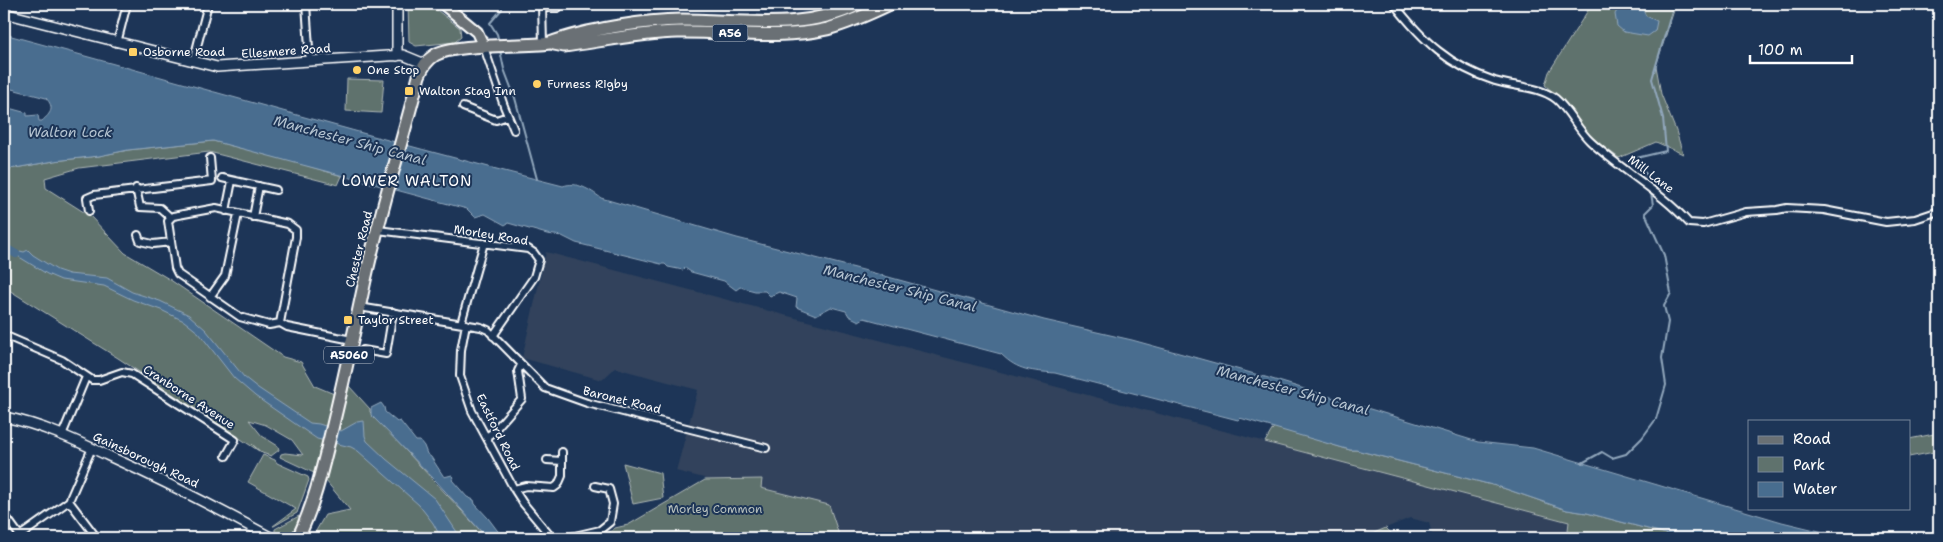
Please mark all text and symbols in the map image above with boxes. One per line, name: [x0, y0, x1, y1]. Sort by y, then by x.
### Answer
road number: A56: [712, 24, 748, 42]
scale bar: [1750, 32, 1853, 64]
street label: Ellesmere Road: [241, 40, 332, 62]
text: 100 m: [1758, 40, 1803, 60]
place label: Osborne Road: [143, 44, 225, 60]
marker: Osborne Road: [127, 46, 139, 58]
place label: One Stop: [367, 62, 420, 78]
marker: One Stop: [351, 64, 363, 76]
place label: Furness Rigby: [547, 76, 628, 92]
marker: Furness Rigby: [531, 78, 543, 90]
place label: Walton Stag Inn: [419, 83, 516, 99]
marker: Walton Stag Inn: [403, 85, 415, 97]
water label: Manchester Ship Canal: [272, 111, 428, 169]
water label: Walton Lock: [28, 123, 112, 141]
street label: Mill Lane: [1625, 151, 1678, 197]
district label: LOWER WALTON: [342, 171, 472, 191]
street label: Chester Road: [342, 209, 376, 289]
street label: Morley Road: [453, 221, 530, 249]
water label: Manchester Ship Canal: [821, 260, 979, 316]
place label: Taylor Street: [358, 312, 434, 328]
marker: Taylor Street: [342, 314, 354, 326]
road number: A5060: [324, 346, 374, 364]
street label: Cranborne Avenue: [140, 361, 238, 433]
water label: Manchester Ship Canal: [1215, 361, 1371, 419]
street label: Baronet Road: [581, 383, 663, 418]
street label: Eastford Road: [472, 391, 524, 473]
legend: [1748, 420, 1910, 510]
street label: Gainsborough Road: [90, 428, 202, 492]
text: Road: [1793, 429, 1831, 449]
text: Park: [1793, 455, 1825, 475]
text: Water: [1793, 479, 1837, 499]
park label: Morley Common: [668, 501, 762, 517]

